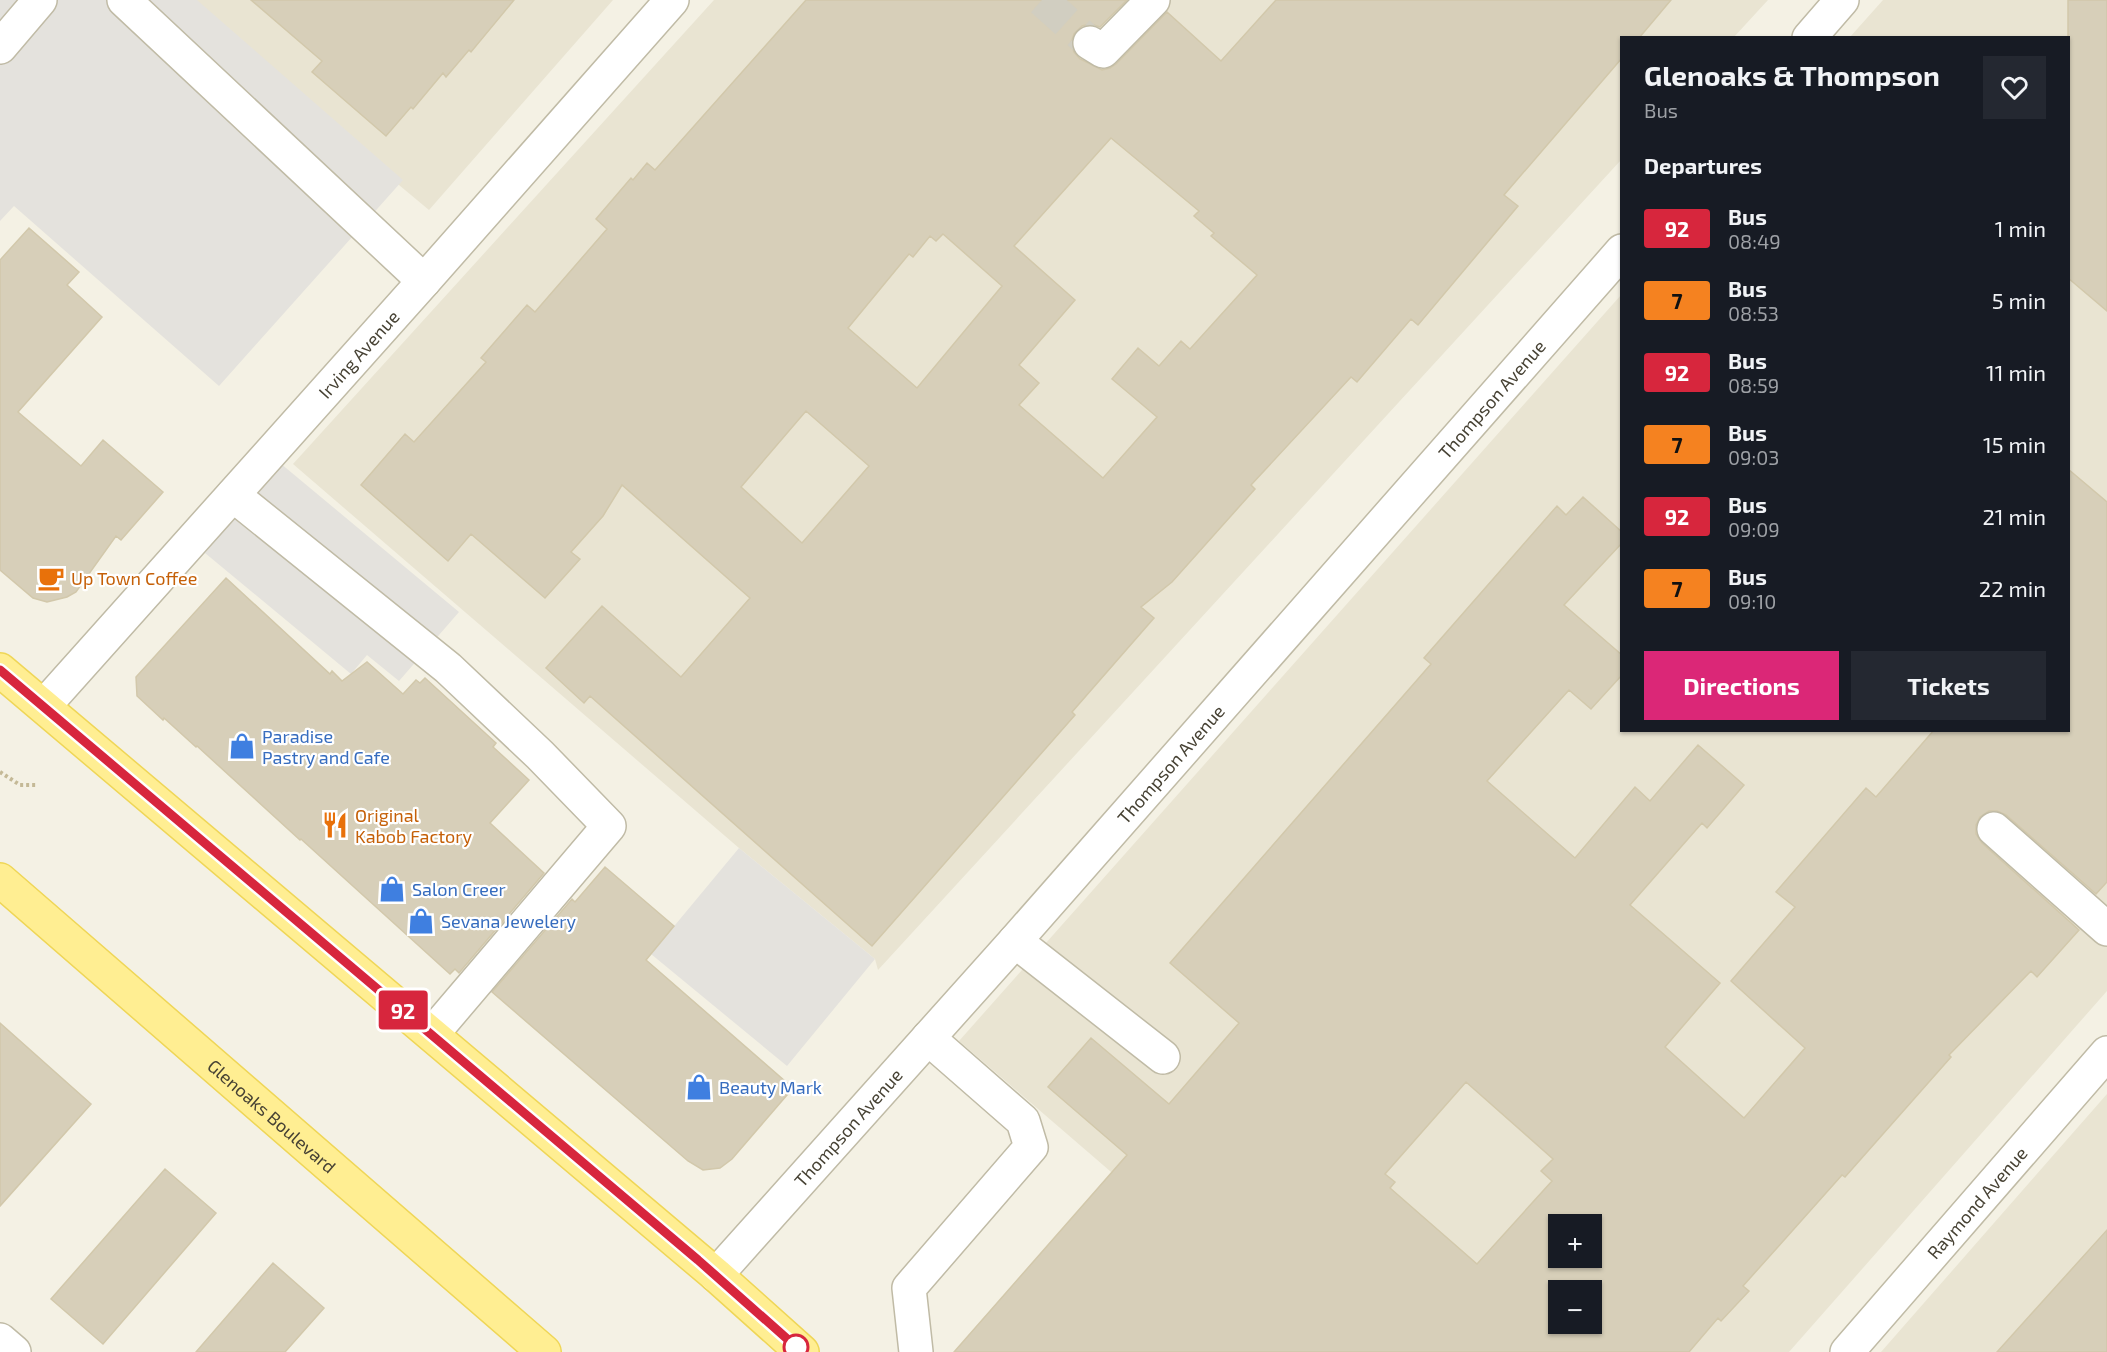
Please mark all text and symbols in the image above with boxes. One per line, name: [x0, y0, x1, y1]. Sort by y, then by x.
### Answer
button: heart: [1983, 56, 2046, 119]
text: Glenoaks & Thompson: [1644, 58, 1940, 92]
text: Bus: [1644, 98, 1678, 122]
text: Departures: [1644, 152, 1762, 178]
text: Bus: [1728, 203, 1767, 229]
text: 1 min: [1995, 215, 2046, 241]
text: 92: [1665, 216, 1689, 241]
text: 08:49: [1728, 229, 1781, 253]
text: Bus: [1728, 275, 1767, 301]
text: 5 min: [1992, 287, 2046, 313]
text: 7: [1671, 288, 1683, 313]
text: 08:53: [1728, 301, 1779, 325]
street label: Irving Avenue: [314, 306, 404, 403]
street label: Thompson Avenue: [1433, 335, 1550, 463]
text: Bus: [1728, 347, 1767, 373]
text: 11 min: [1986, 359, 2046, 385]
text: 92: [1665, 360, 1689, 385]
text: 08:59: [1728, 373, 1779, 397]
text: Bus: [1728, 419, 1767, 445]
text: 15 min: [1983, 431, 2046, 457]
text: 7: [1671, 432, 1683, 457]
text: 09:03: [1728, 445, 1779, 469]
text: Bus: [1728, 491, 1767, 517]
text: 21 min: [1982, 503, 2046, 529]
text: 92: [1665, 504, 1689, 529]
text: 09:09: [1728, 517, 1780, 541]
cafe icon: Up Town Coffee: [36, 563, 66, 593]
text: Bus: [1728, 563, 1767, 589]
place label: Up Town Coffee: [71, 567, 197, 589]
text: 22 min: [1979, 575, 2046, 601]
text: 7: [1671, 576, 1683, 601]
text: 09:10: [1728, 589, 1776, 613]
button: Directions: [1644, 651, 1839, 720]
button: Tickets: [1851, 651, 2046, 720]
street label: Thompson Avenue: [1112, 700, 1229, 828]
place label: Paradise Pastry and Cafe: [262, 725, 390, 768]
shop icon: Paradise Pastry and Cafe: [227, 731, 257, 761]
place label: Original Kabob Factory: [355, 804, 473, 847]
restaurant icon: Original Kabob Factory: [320, 810, 350, 840]
shop icon: Salon Creer: [377, 874, 407, 904]
place label: Salon Creer: [412, 878, 506, 900]
shop icon: Sevana Jewelery: [406, 906, 436, 936]
place label: Sevana Jewelery: [441, 910, 576, 932]
line badge: 92: [376, 990, 430, 1030]
text: 92: [391, 998, 415, 1023]
street label: Glenoaks Boulevard: [203, 1054, 341, 1178]
street label: Thompson Avenue: [789, 1064, 907, 1191]
shop icon: Beauty Mark: [684, 1072, 714, 1102]
place label: Beauty Mark: [719, 1076, 822, 1098]
street label: Raymond Avenue: [1922, 1142, 2032, 1263]
map controls: [1548, 1214, 1602, 1334]
button: +: [1548, 1214, 1602, 1268]
button: −: [1548, 1280, 1602, 1334]
unlabelled marker: [783, 1334, 809, 1352]

